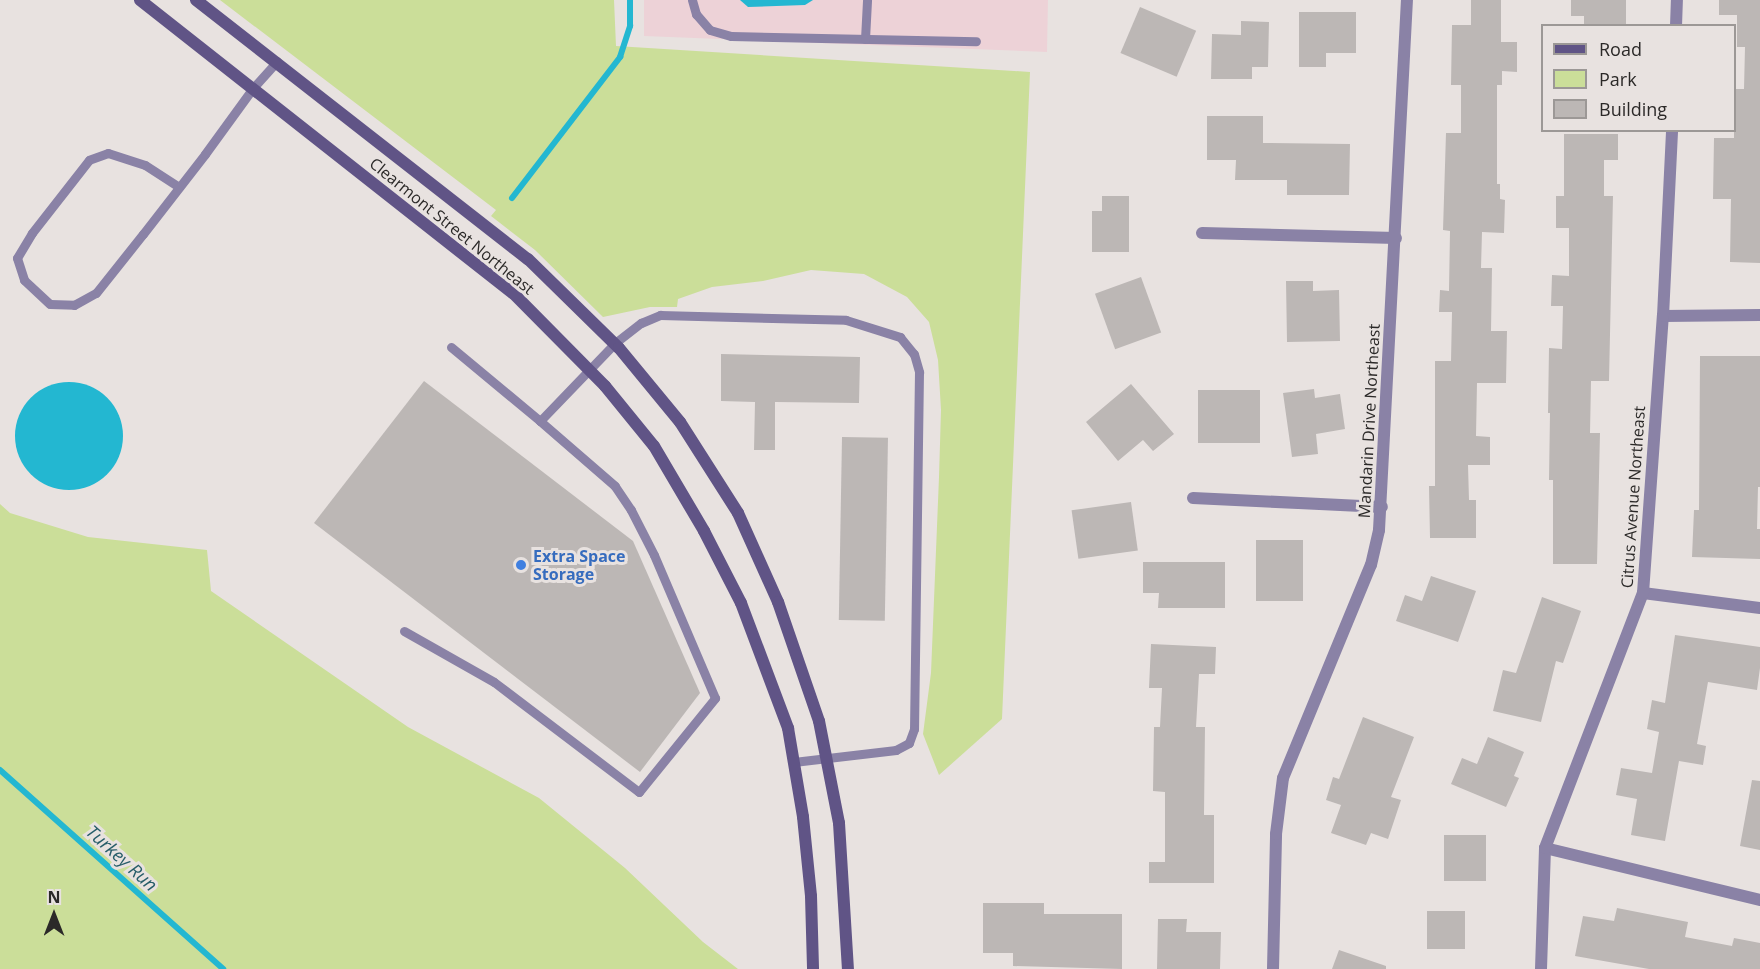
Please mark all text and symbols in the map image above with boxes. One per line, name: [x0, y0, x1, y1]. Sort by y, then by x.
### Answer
legend: [1541, 24, 1736, 132]
text: Road: [1599, 37, 1642, 61]
text: Park: [1599, 67, 1637, 91]
text: Building: [1599, 97, 1667, 121]
street label: Clearmont Street Northeast: [366, 154, 538, 298]
street label: Mandarin Drive Northeast: [1354, 323, 1384, 519]
street label: Citrus Avenue Northeast: [1617, 405, 1649, 589]
place label: Extra Space Storage: [533, 546, 626, 584]
marker: Extra Space Storage: [514, 558, 528, 572]
water label: Turkey Run: [82, 820, 162, 896]
north arrow: [24, 885, 84, 945]
text: N: [47, 886, 61, 908]

